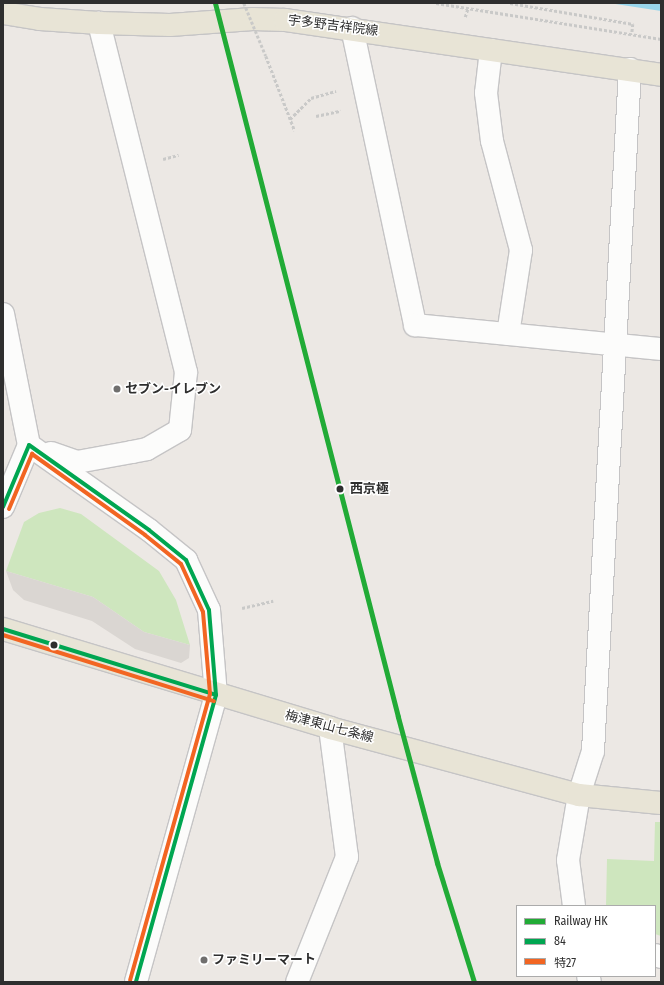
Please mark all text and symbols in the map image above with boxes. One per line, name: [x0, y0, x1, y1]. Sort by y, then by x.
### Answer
street label: 宇多野吉祥院線: [287, 13, 379, 39]
place label: セブン-イレブン: [125, 381, 221, 397]
marker: セブン-イレブン: [112, 384, 122, 394]
place label: 西京極: [350, 481, 389, 497]
marker: 西京極: [333, 482, 347, 496]
unlabelled marker: [49, 640, 59, 650]
street label: 梅津東山七条線: [283, 708, 375, 746]
legend: [516, 905, 656, 977]
text: Railway HK: [554, 914, 608, 928]
text: 84: [554, 934, 566, 948]
place label: ファミリーマート: [212, 952, 316, 968]
marker: ファミリーマート: [199, 955, 209, 965]
text: 特27: [554, 956, 576, 970]

